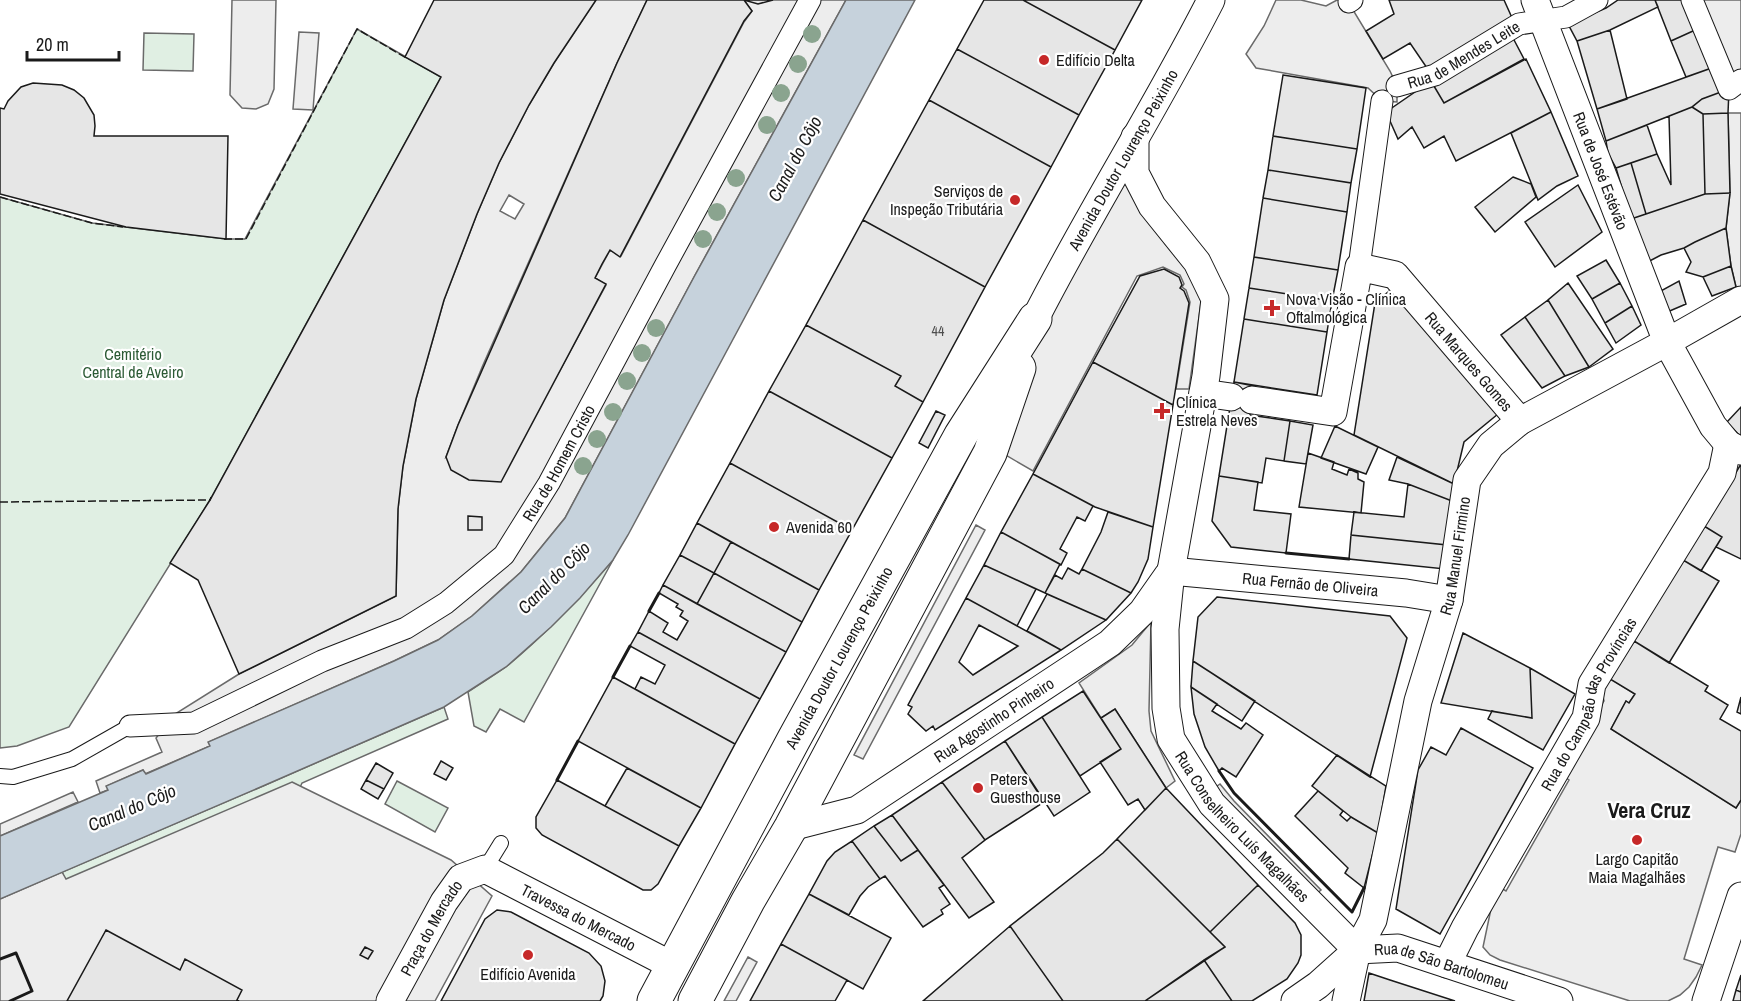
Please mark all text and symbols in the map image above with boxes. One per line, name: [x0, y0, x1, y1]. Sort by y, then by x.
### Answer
street label: Rua de Mendes Leite: [1405, 15, 1524, 93]
scale bar: [27, 24, 118, 62]
text: 20 m: [36, 32, 69, 57]
place label: Edifício Delta: [1056, 49, 1135, 71]
marker: Edifício Delta: [1037, 53, 1051, 67]
street label: Avenida Doutor Lourenço Peixinho: [1062, 65, 1183, 255]
street label: Rua de José Estévão: [1568, 109, 1634, 233]
water label: Canal do Côjo: [762, 112, 828, 206]
place label: Serviços de Inspeção Tributária: [890, 180, 1004, 220]
marker: Serviços de Inspeção Tributária: [1008, 193, 1022, 207]
place label: Nova Visão - Clínica Oftalmológica: [1286, 288, 1407, 328]
marker: Nova Visão - Clínica Oftalmológica: [1263, 299, 1281, 317]
street label: Rua Marques Gomes: [1420, 307, 1518, 416]
house number: 44: [932, 322, 945, 340]
park label: Cemitério Central de Aveiro: [82, 343, 184, 383]
place label: Clínica Estrela Neves: [1176, 391, 1258, 431]
street label: Rua de Homem Cristo: [517, 401, 600, 525]
marker: Clínica Estrela Neves: [1153, 402, 1171, 420]
street label: Rua Manuel Firmino: [1434, 495, 1475, 618]
place label: Avenida 60: [785, 516, 852, 538]
marker: Avenida 60: [767, 520, 781, 534]
water label: Canal do Côjo: [512, 536, 596, 620]
street label: Avenida Doutor Lourenço Peixinho: [779, 562, 898, 753]
street label: Rua Fernão de Oliveira: [1241, 567, 1380, 601]
street label: Rua do Campeão das Províncias: [1535, 613, 1642, 795]
street label: Rua Agostinho Pinheiro: [929, 672, 1058, 767]
street label: Rua Conselheiro Luís Magalhães: [1170, 747, 1314, 907]
place label: Peters Guesthouse: [990, 768, 1061, 808]
water label: Canal do Côjo: [84, 778, 180, 837]
marker: Peters Guesthouse: [971, 781, 985, 795]
district label: Vera Cruz: [1608, 795, 1690, 825]
marker: Largo Capitão Maia Magalhães: [1630, 833, 1644, 847]
place label: Largo Capitão Maia Magalhães: [1589, 848, 1686, 888]
street label: Praça do Mercado: [395, 875, 467, 980]
street label: Travessa do Mercado: [517, 878, 640, 956]
street label: Rua de São Bartolomeu: [1373, 937, 1512, 995]
marker: Edifício Avenida: [521, 948, 535, 962]
place label: Edifício Avenida: [480, 963, 576, 985]

